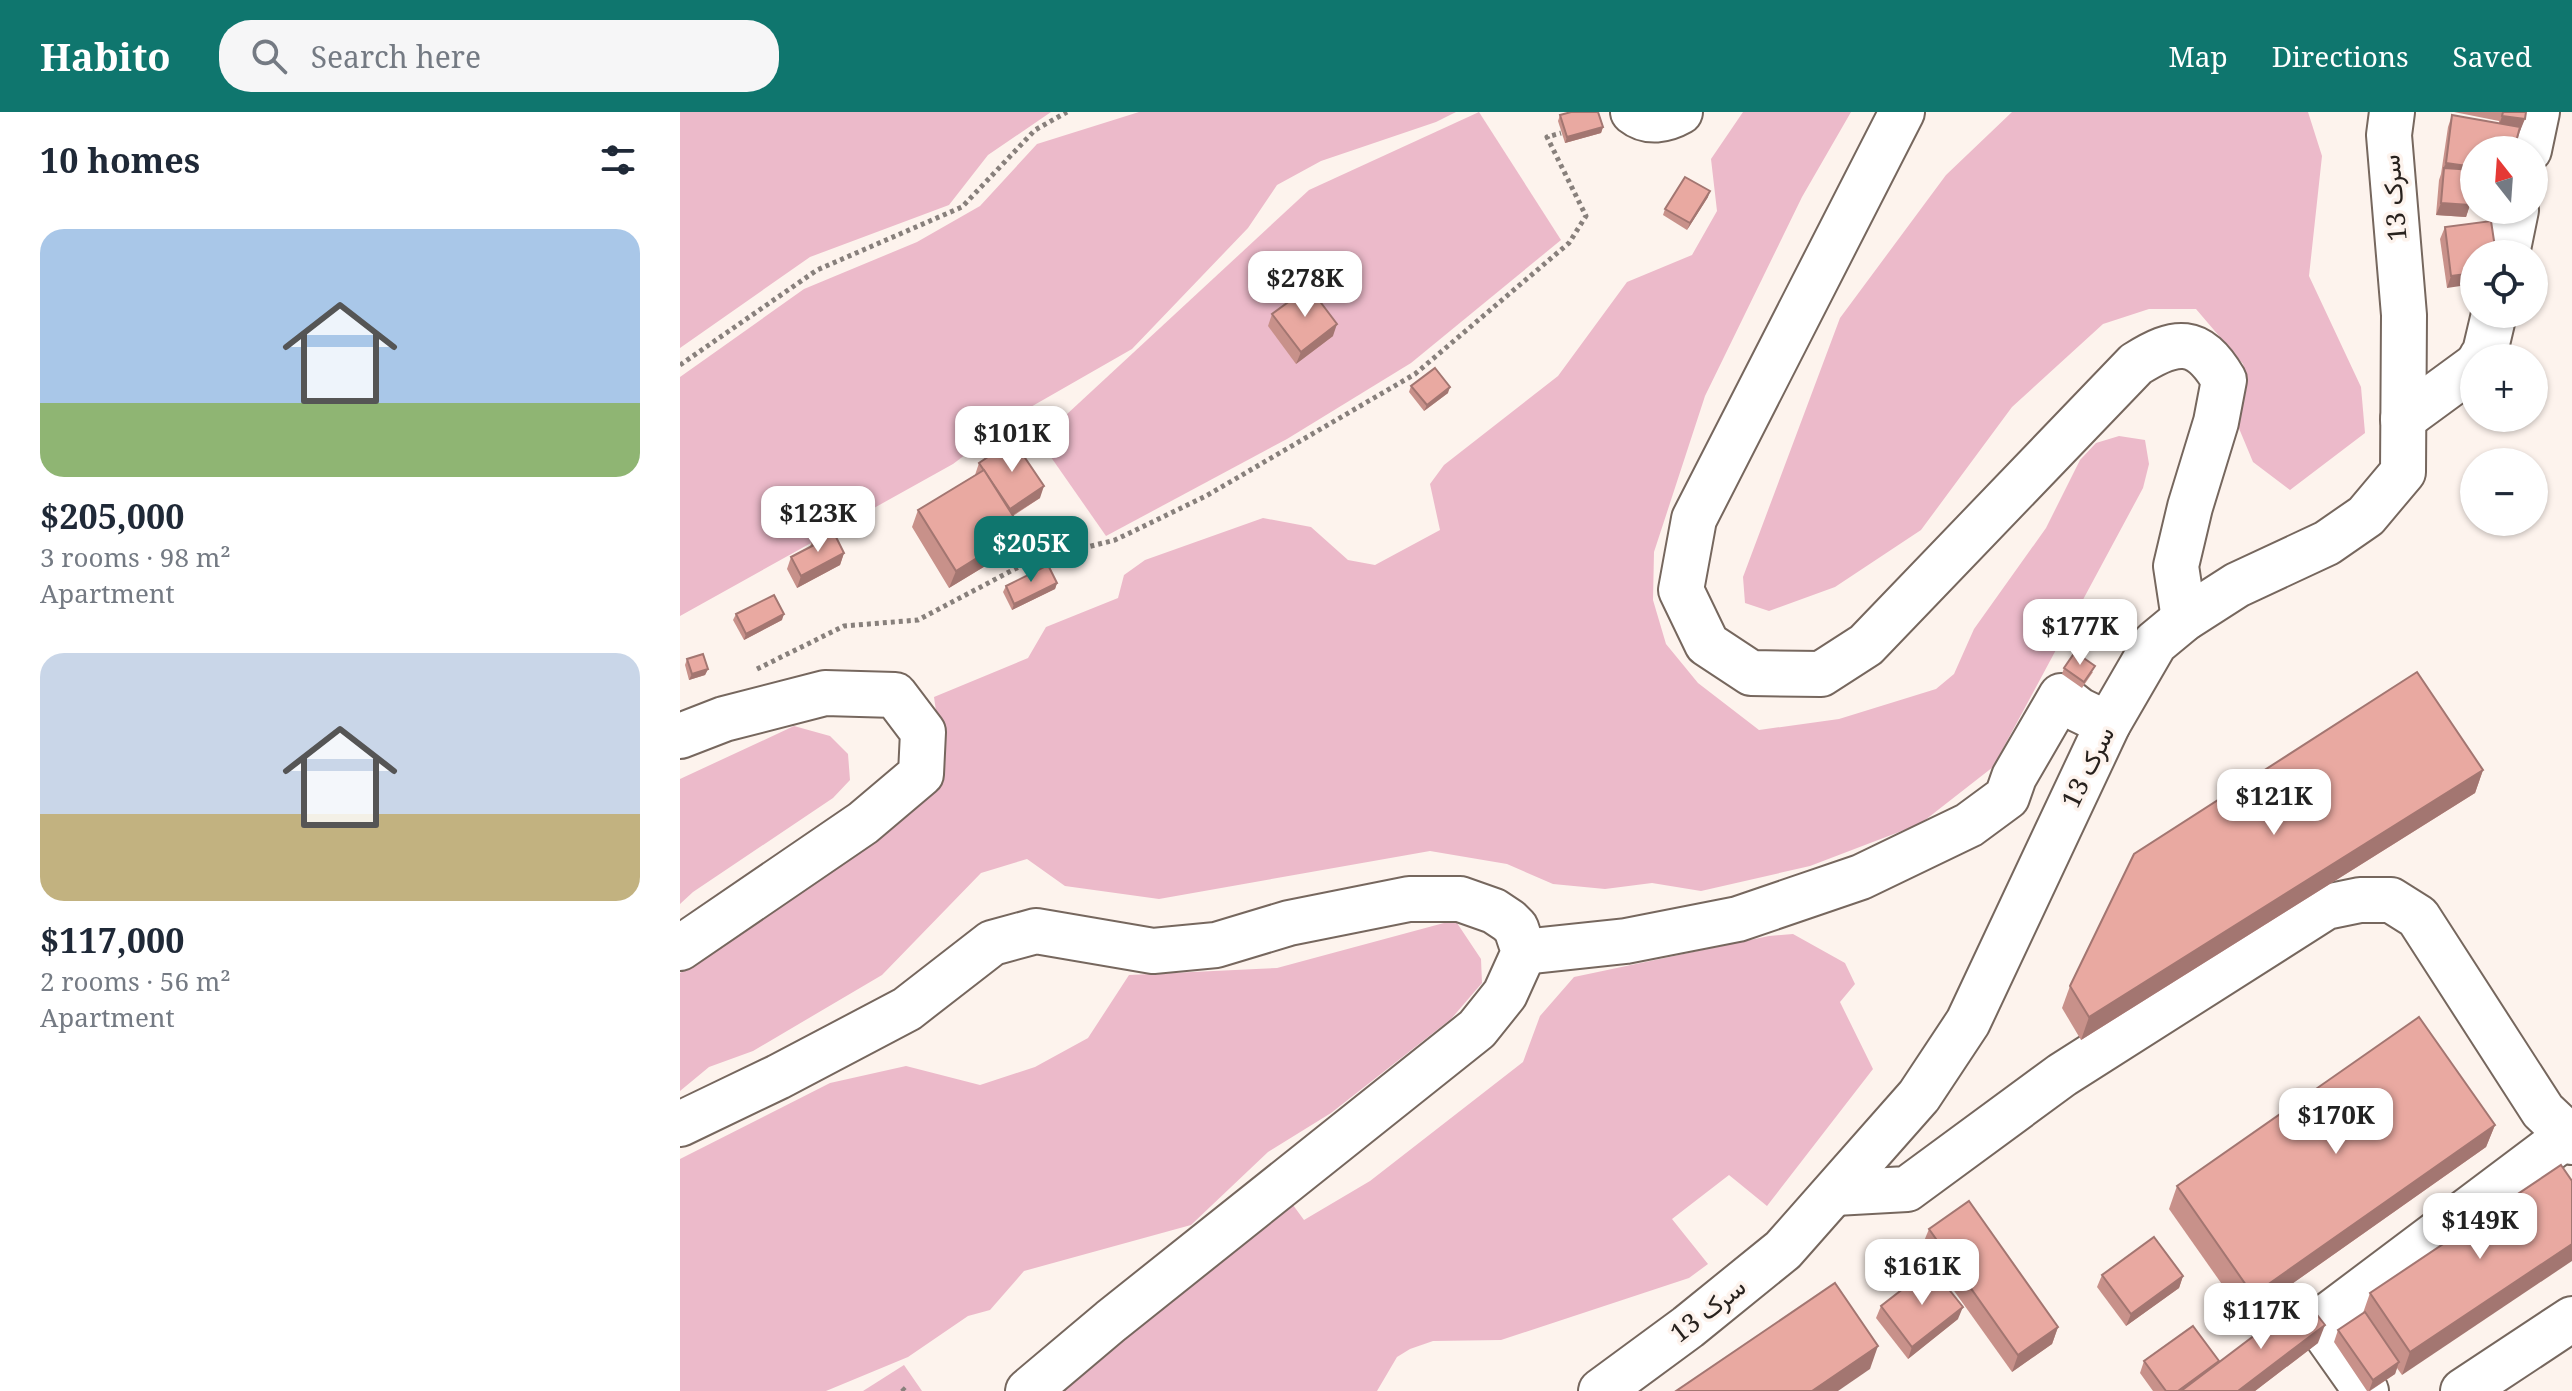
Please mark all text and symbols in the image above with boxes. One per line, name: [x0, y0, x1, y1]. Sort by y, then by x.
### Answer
search box: [219, 20, 779, 92]
text: Habito: [40, 30, 171, 82]
icon: search: [247, 34, 291, 78]
text: Search here: [311, 36, 481, 77]
text: Map: [2168, 37, 2228, 75]
text: Directions: [2272, 37, 2409, 75]
text: Saved: [2453, 37, 2532, 75]
north arrow: [2460, 136, 2548, 224]
map controls: [2460, 136, 2548, 536]
text: 10 homes: [40, 137, 200, 183]
icon: filters: [596, 138, 640, 182]
street label: سرک 13: [2371, 153, 2415, 243]
button: locate: [2460, 240, 2548, 328]
pin: $278K: [1249, 251, 1361, 319]
text: $278K: [1266, 259, 1344, 295]
icon: home: [268, 281, 412, 425]
button: +: [2460, 344, 2548, 432]
pin: $101K: [956, 406, 1068, 474]
text: $101K: [973, 414, 1051, 450]
button: −: [2460, 448, 2548, 536]
pin: $123K: [762, 486, 874, 554]
text: $205,000: [40, 493, 184, 539]
text: $123K: [779, 494, 857, 530]
pin: $205K: [975, 516, 1087, 584]
text: $205K: [992, 524, 1070, 560]
text: 3 rooms · 98 m²: [40, 539, 231, 575]
text: Apartment: [40, 575, 175, 611]
pin: $177K: [2024, 599, 2136, 667]
text: $177K: [2041, 607, 2119, 643]
icon: home: [268, 705, 412, 849]
street label: سرک 13: [2052, 720, 2122, 813]
pin: $121K: [2218, 769, 2330, 837]
text: $121K: [2235, 777, 2313, 813]
text: $117,000: [40, 917, 184, 963]
text: 2 rooms · 56 m²: [40, 963, 231, 999]
text: Apartment: [40, 999, 175, 1035]
pin: $170K: [2280, 1088, 2392, 1156]
text: $170K: [2297, 1096, 2375, 1132]
pin: $149K: [2424, 1193, 2536, 1261]
text: $149K: [2441, 1201, 2519, 1237]
pin: $161K: [1866, 1239, 1978, 1307]
text: $161K: [1883, 1247, 1961, 1283]
street label: سرک 13: [1662, 1268, 1753, 1350]
pin: $117K: [2205, 1283, 2317, 1351]
text: $117K: [2222, 1291, 2300, 1327]

